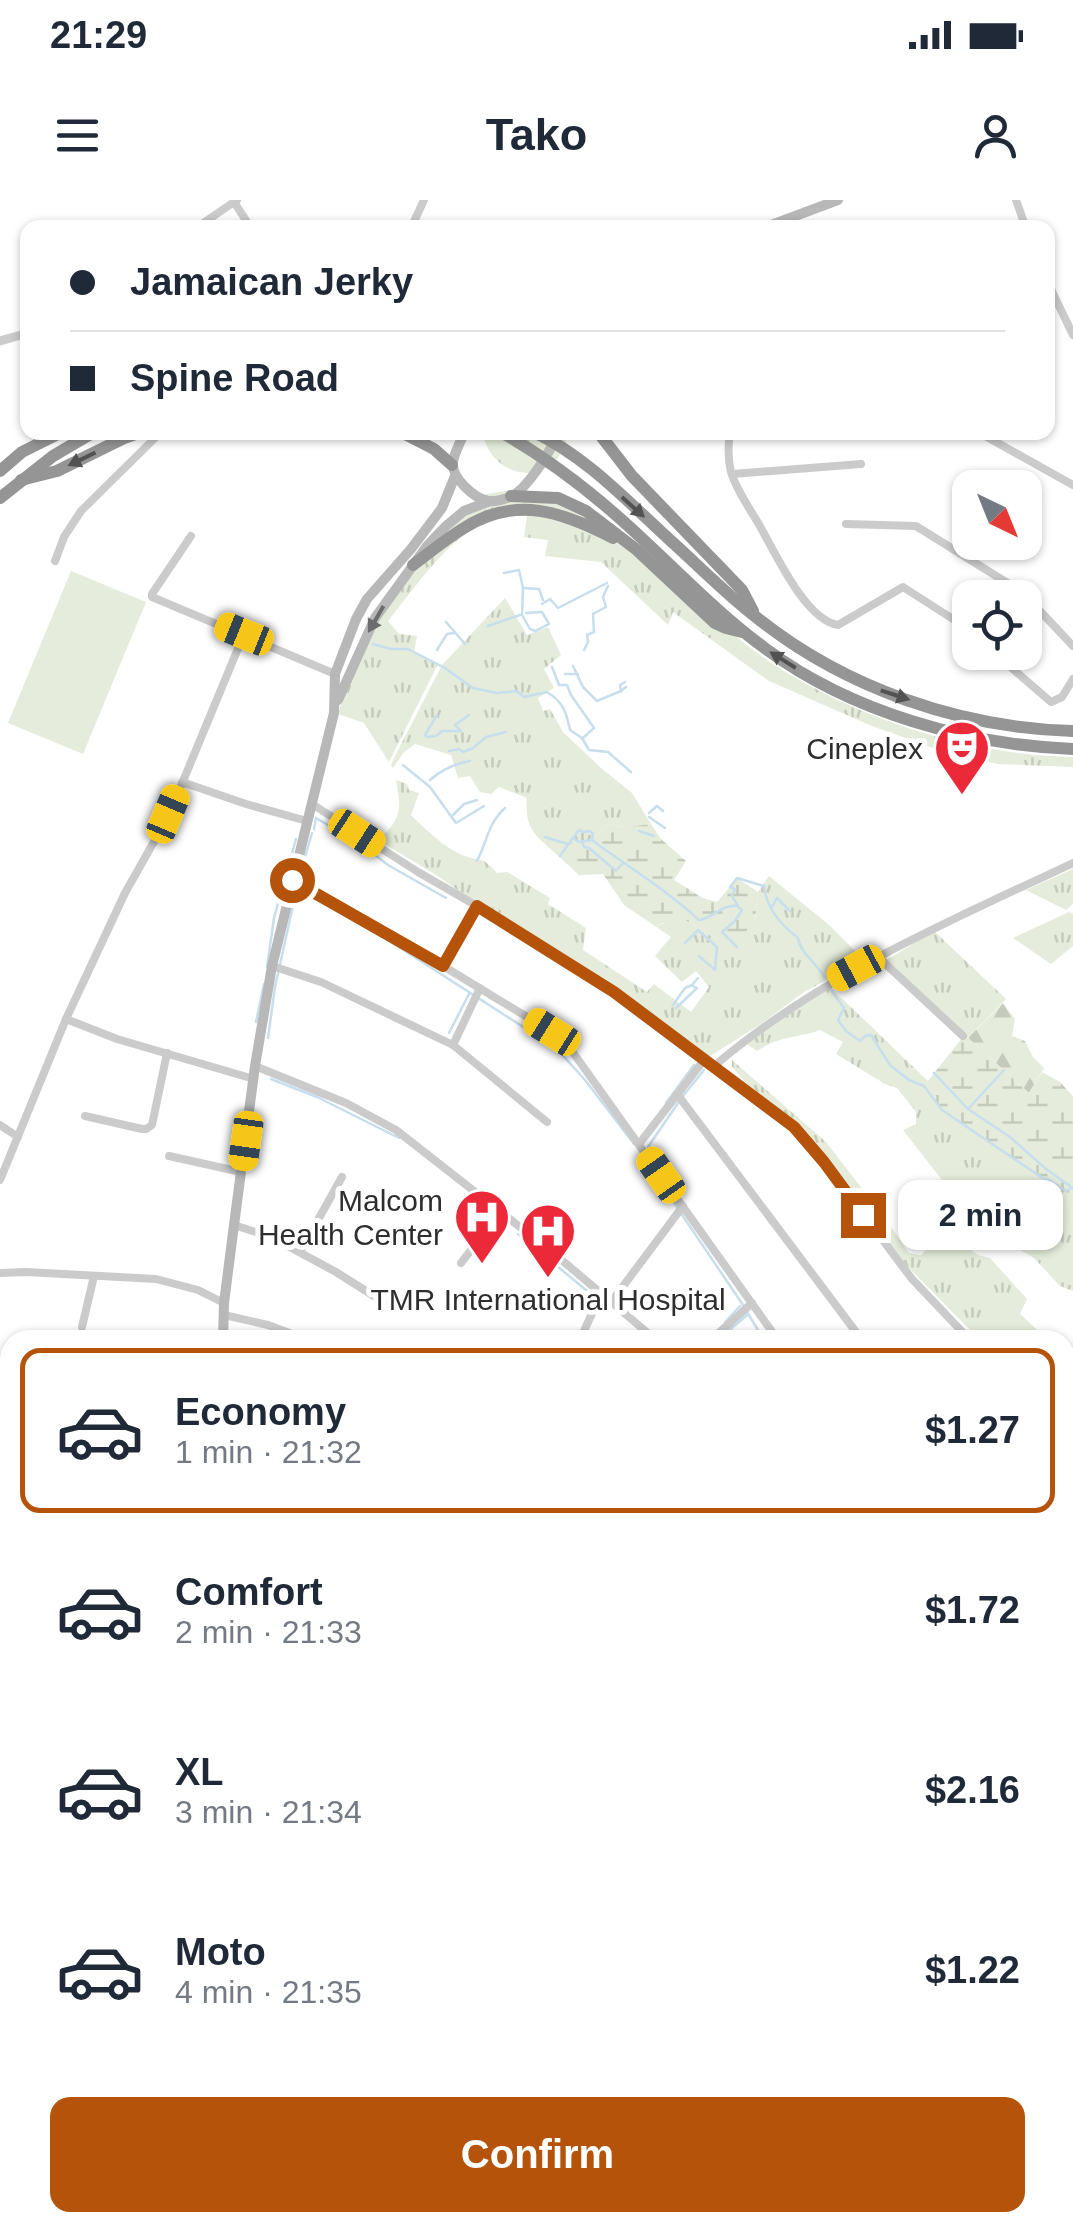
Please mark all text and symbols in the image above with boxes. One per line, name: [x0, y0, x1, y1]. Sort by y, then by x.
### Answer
text: 21:29: [50, 14, 147, 56]
icon: menu: [50, 108, 105, 163]
icon: person: [968, 108, 1023, 163]
text: Tako: [486, 109, 587, 160]
text: Jamaican Jerky: [130, 261, 413, 303]
text: Spine Road: [130, 357, 339, 399]
one-way arrow: [67, 450, 96, 467]
north arrow: [952, 470, 1042, 560]
map controls: [952, 470, 1042, 670]
one-way arrow: [621, 495, 645, 518]
button: locate: [952, 580, 1042, 670]
one-way arrow: [368, 605, 386, 633]
car: [211, 609, 277, 659]
one-way arrow: [769, 651, 796, 670]
one-way arrow: [880, 689, 910, 704]
theatre icon: Cineplex: [932, 718, 992, 797]
place label: Cineplex: [806, 732, 923, 765]
car: [142, 781, 194, 847]
car: [324, 804, 390, 862]
route start: [270, 858, 315, 903]
car: [822, 941, 890, 995]
car: [519, 1003, 585, 1061]
car: [227, 1109, 265, 1173]
car: [632, 1142, 690, 1208]
callout: 2 min: [898, 1180, 1063, 1250]
place label: Malcom Health Center: [258, 1184, 443, 1251]
hospital icon: Malcom Health Center: [452, 1187, 512, 1266]
route end: [841, 1193, 886, 1238]
text: 2 min: [939, 1197, 1022, 1233]
hospital icon: TMR International Hospital: [518, 1201, 578, 1280]
place label: TMR International Hospital: [370, 1283, 726, 1316]
icon: car: [55, 1386, 145, 1476]
text: Economy: [175, 1391, 346, 1433]
text: $1.27: [925, 1409, 1020, 1451]
text: 1 min · 21:32: [175, 1434, 362, 1470]
icon: car: [55, 1566, 145, 1656]
text: Comfort: [175, 1571, 323, 1613]
text: $1.72: [925, 1589, 1020, 1631]
text: 2 min · 21:33: [175, 1614, 362, 1650]
icon: car: [55, 1746, 145, 1836]
text: XL: [175, 1751, 224, 1793]
text: $2.16: [925, 1769, 1020, 1811]
text: 3 min · 21:34: [175, 1794, 362, 1830]
icon: car: [55, 1926, 145, 2016]
text: Moto: [175, 1931, 266, 1973]
text: $1.22: [925, 1949, 1020, 1991]
text: 4 min · 21:35: [175, 1974, 362, 2010]
button: Confirm: [50, 2097, 1025, 2212]

